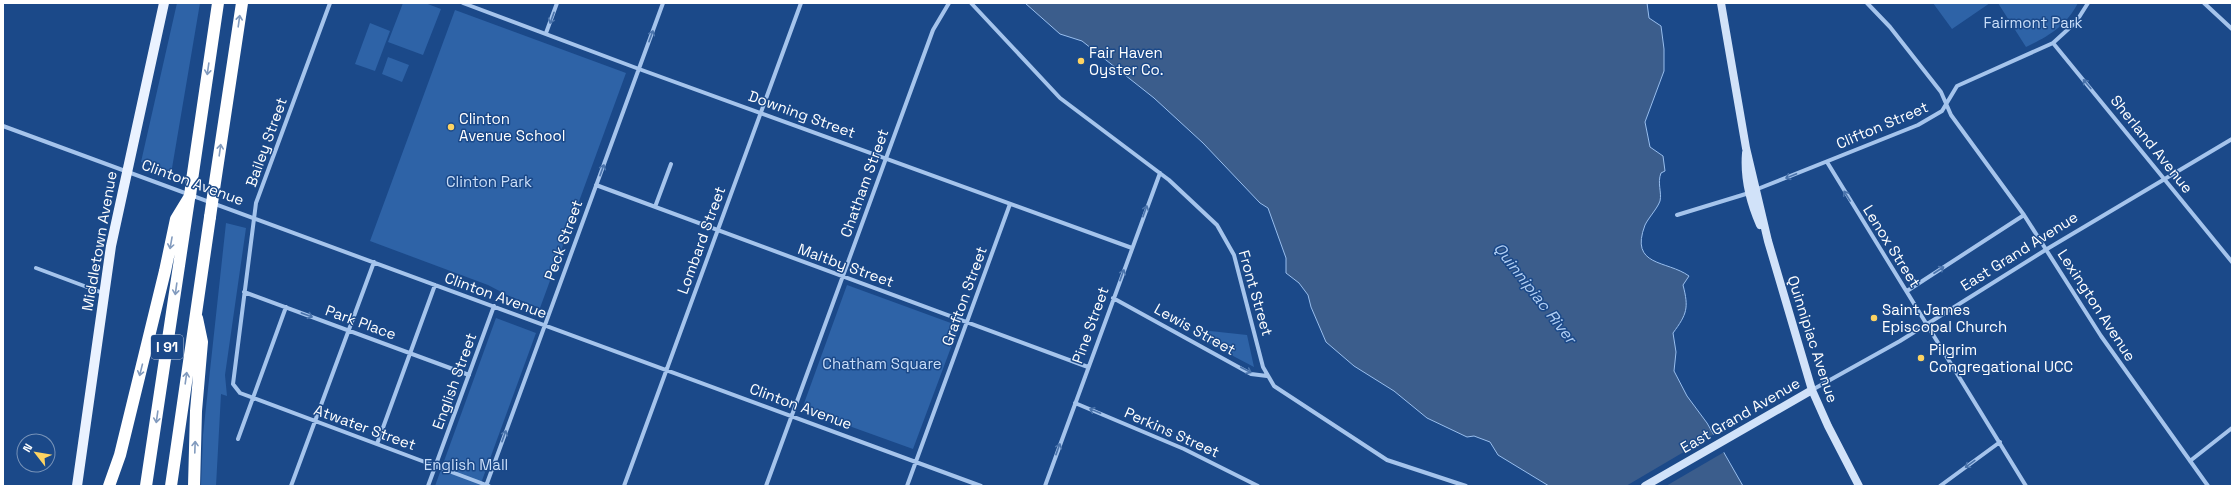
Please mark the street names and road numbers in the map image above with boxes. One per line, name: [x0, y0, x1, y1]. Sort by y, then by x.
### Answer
street label: Downing Street: [746, 86, 858, 142]
street label: Sherland Avenue: [2107, 91, 2197, 197]
street label: Bailey Street: [241, 95, 291, 189]
street label: Clifton Street: [1833, 97, 1931, 153]
street label: Chatham Street: [836, 126, 893, 240]
street label: Clinton Avenue: [139, 155, 247, 209]
street label: Middletown Avenue: [77, 169, 121, 312]
street label: Lombard Street: [673, 183, 729, 297]
street label: Peck Street: [540, 197, 586, 283]
street label: Lenox Street: [1859, 201, 1925, 291]
street label: East Grand Avenue: [1957, 207, 2081, 295]
street label: Maltby Street: [795, 239, 897, 291]
street label: Grafton Street: [937, 244, 991, 348]
street label: Lexington Avenue: [2054, 245, 2140, 365]
street label: Front Street: [1235, 248, 1277, 338]
street label: Clinton Avenue: [442, 268, 550, 322]
street label: Quinnipiac Avenue: [1784, 273, 1843, 405]
street label: Pine Street: [1067, 284, 1113, 366]
street label: Lewis Street: [1151, 299, 1239, 359]
street label: Park Place: [323, 300, 399, 344]
street label: English Street: [428, 330, 480, 432]
road number: I 91: [151, 335, 183, 359]
street label: East Grand Avenue: [1677, 373, 1803, 457]
street label: Clinton Avenue: [747, 379, 855, 433]
street label: Atwater Street: [311, 400, 419, 454]
street label: Perkins Street: [1122, 403, 1222, 461]

